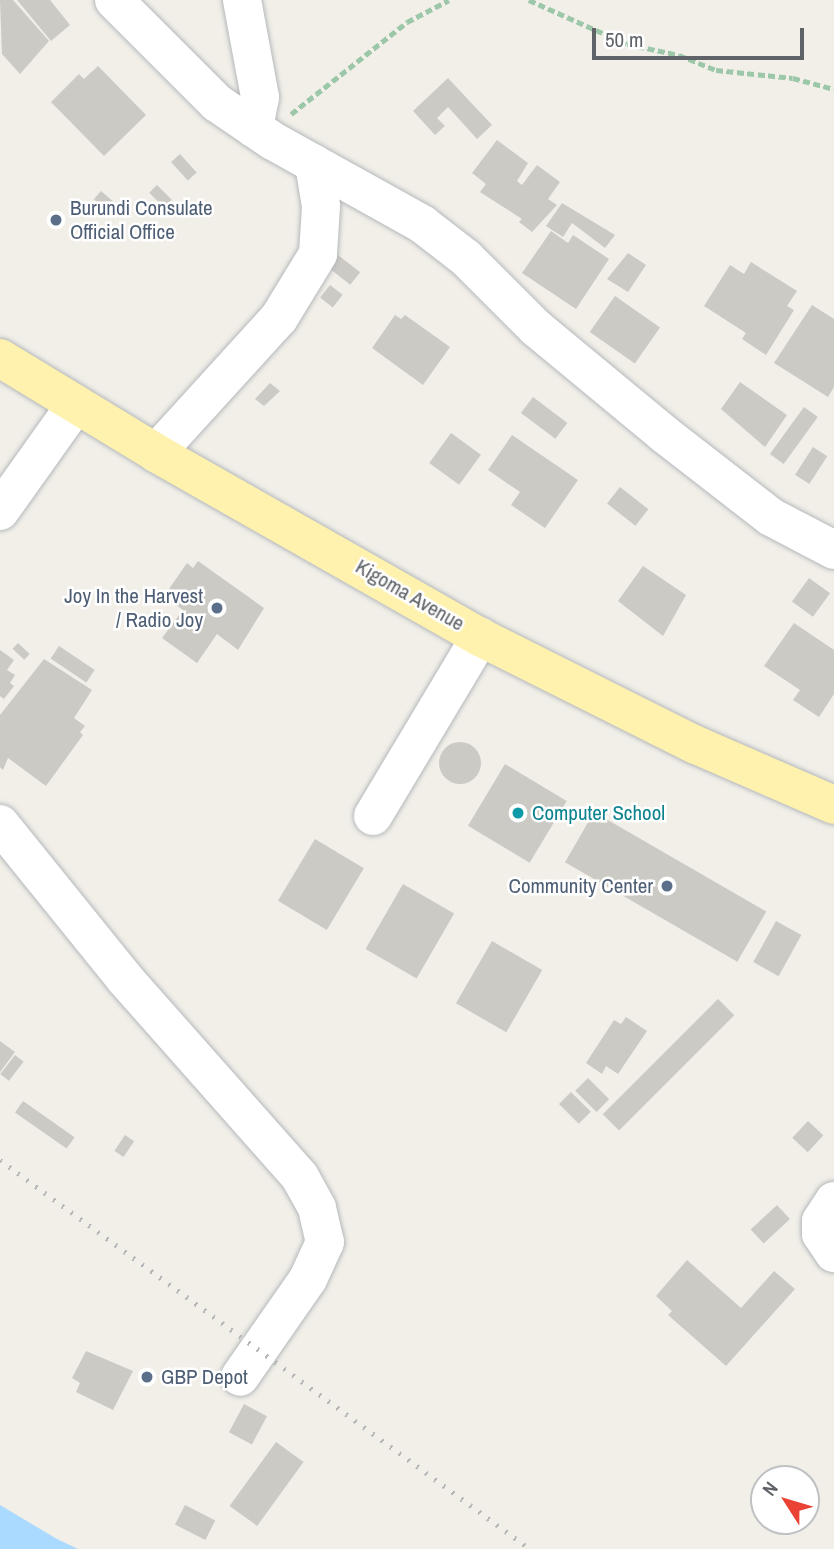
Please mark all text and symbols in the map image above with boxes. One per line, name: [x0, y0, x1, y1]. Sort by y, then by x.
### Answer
scale bar: [596, 14, 808, 58]
text: 50 m: [605, 25, 643, 54]
place label: Burundi Consulate Official Office: [70, 195, 213, 245]
marker: Burundi Consulate Official Office: [48, 212, 64, 228]
street label: Kigoma Avenue: [351, 554, 469, 636]
place label: Joy In the Harvest / Radio Joy: [64, 583, 203, 633]
marker: Joy In the Harvest / Radio Joy: [209, 600, 225, 616]
place label: Computer School: [532, 800, 665, 826]
marker: Computer School: [510, 805, 526, 821]
place label: Community Center: [508, 873, 653, 899]
marker: Community Center: [659, 878, 675, 894]
place label: GBP Depot: [161, 1364, 248, 1390]
marker: GBP Depot: [139, 1369, 155, 1385]
north arrow: [750, 1465, 820, 1535]
text: N: [756, 1476, 784, 1501]

